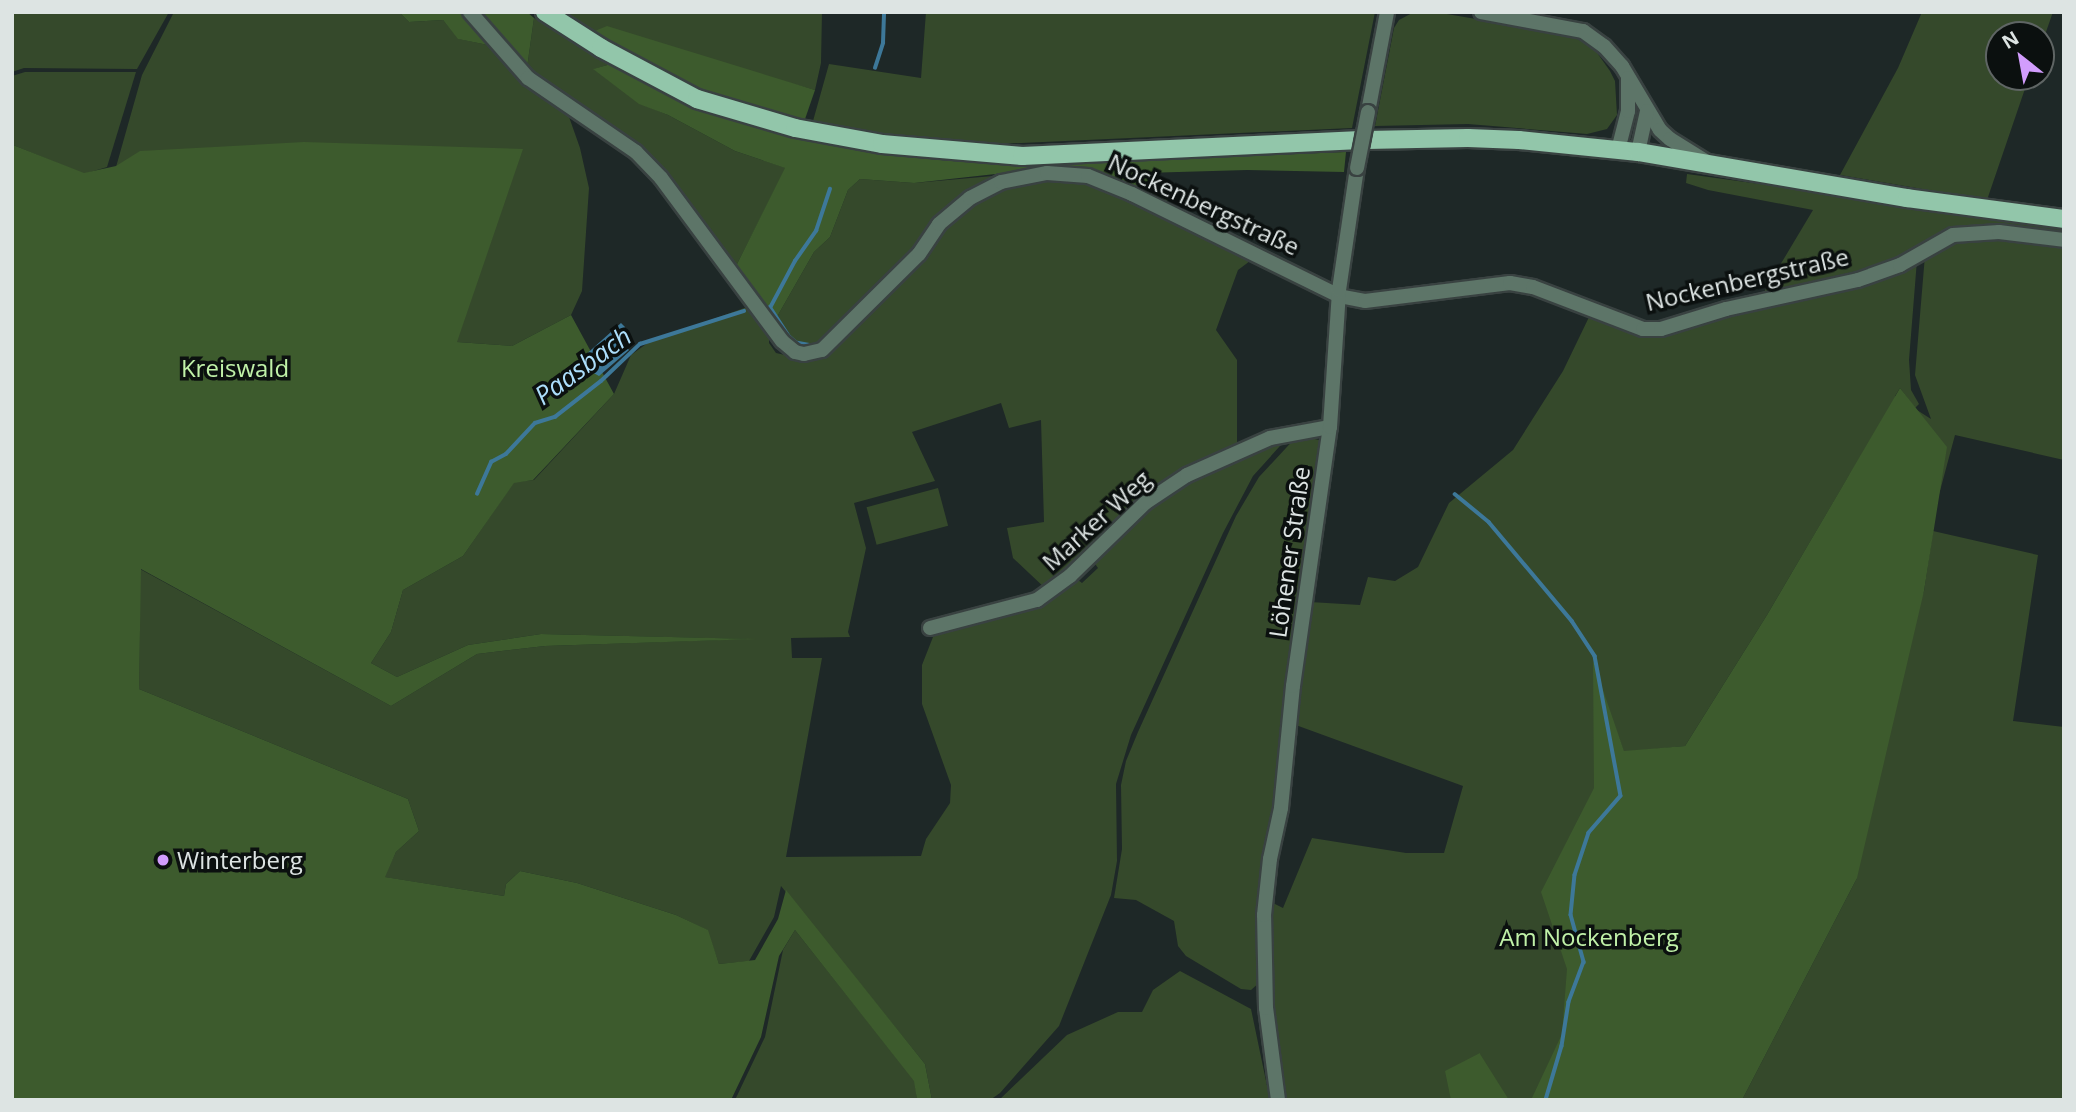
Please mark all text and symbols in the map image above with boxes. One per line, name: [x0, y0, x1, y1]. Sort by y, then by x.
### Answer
north arrow: [1985, 21, 2055, 91]
text: N: [1997, 25, 2024, 55]
street label: Nockenbergstraße: [1104, 147, 1304, 261]
street label: Nockenbergstraße: [1643, 242, 1851, 316]
water label: Paasbach: [529, 321, 637, 411]
park label: Kreiswald: [181, 354, 289, 382]
street label: Marker Weg: [1036, 464, 1156, 576]
street label: Löhener Straße: [1263, 464, 1315, 640]
place label: Winterberg: [177, 846, 303, 874]
marker: Winterberg: [155, 852, 171, 868]
park label: Am Nockenberg: [1499, 923, 1679, 951]

